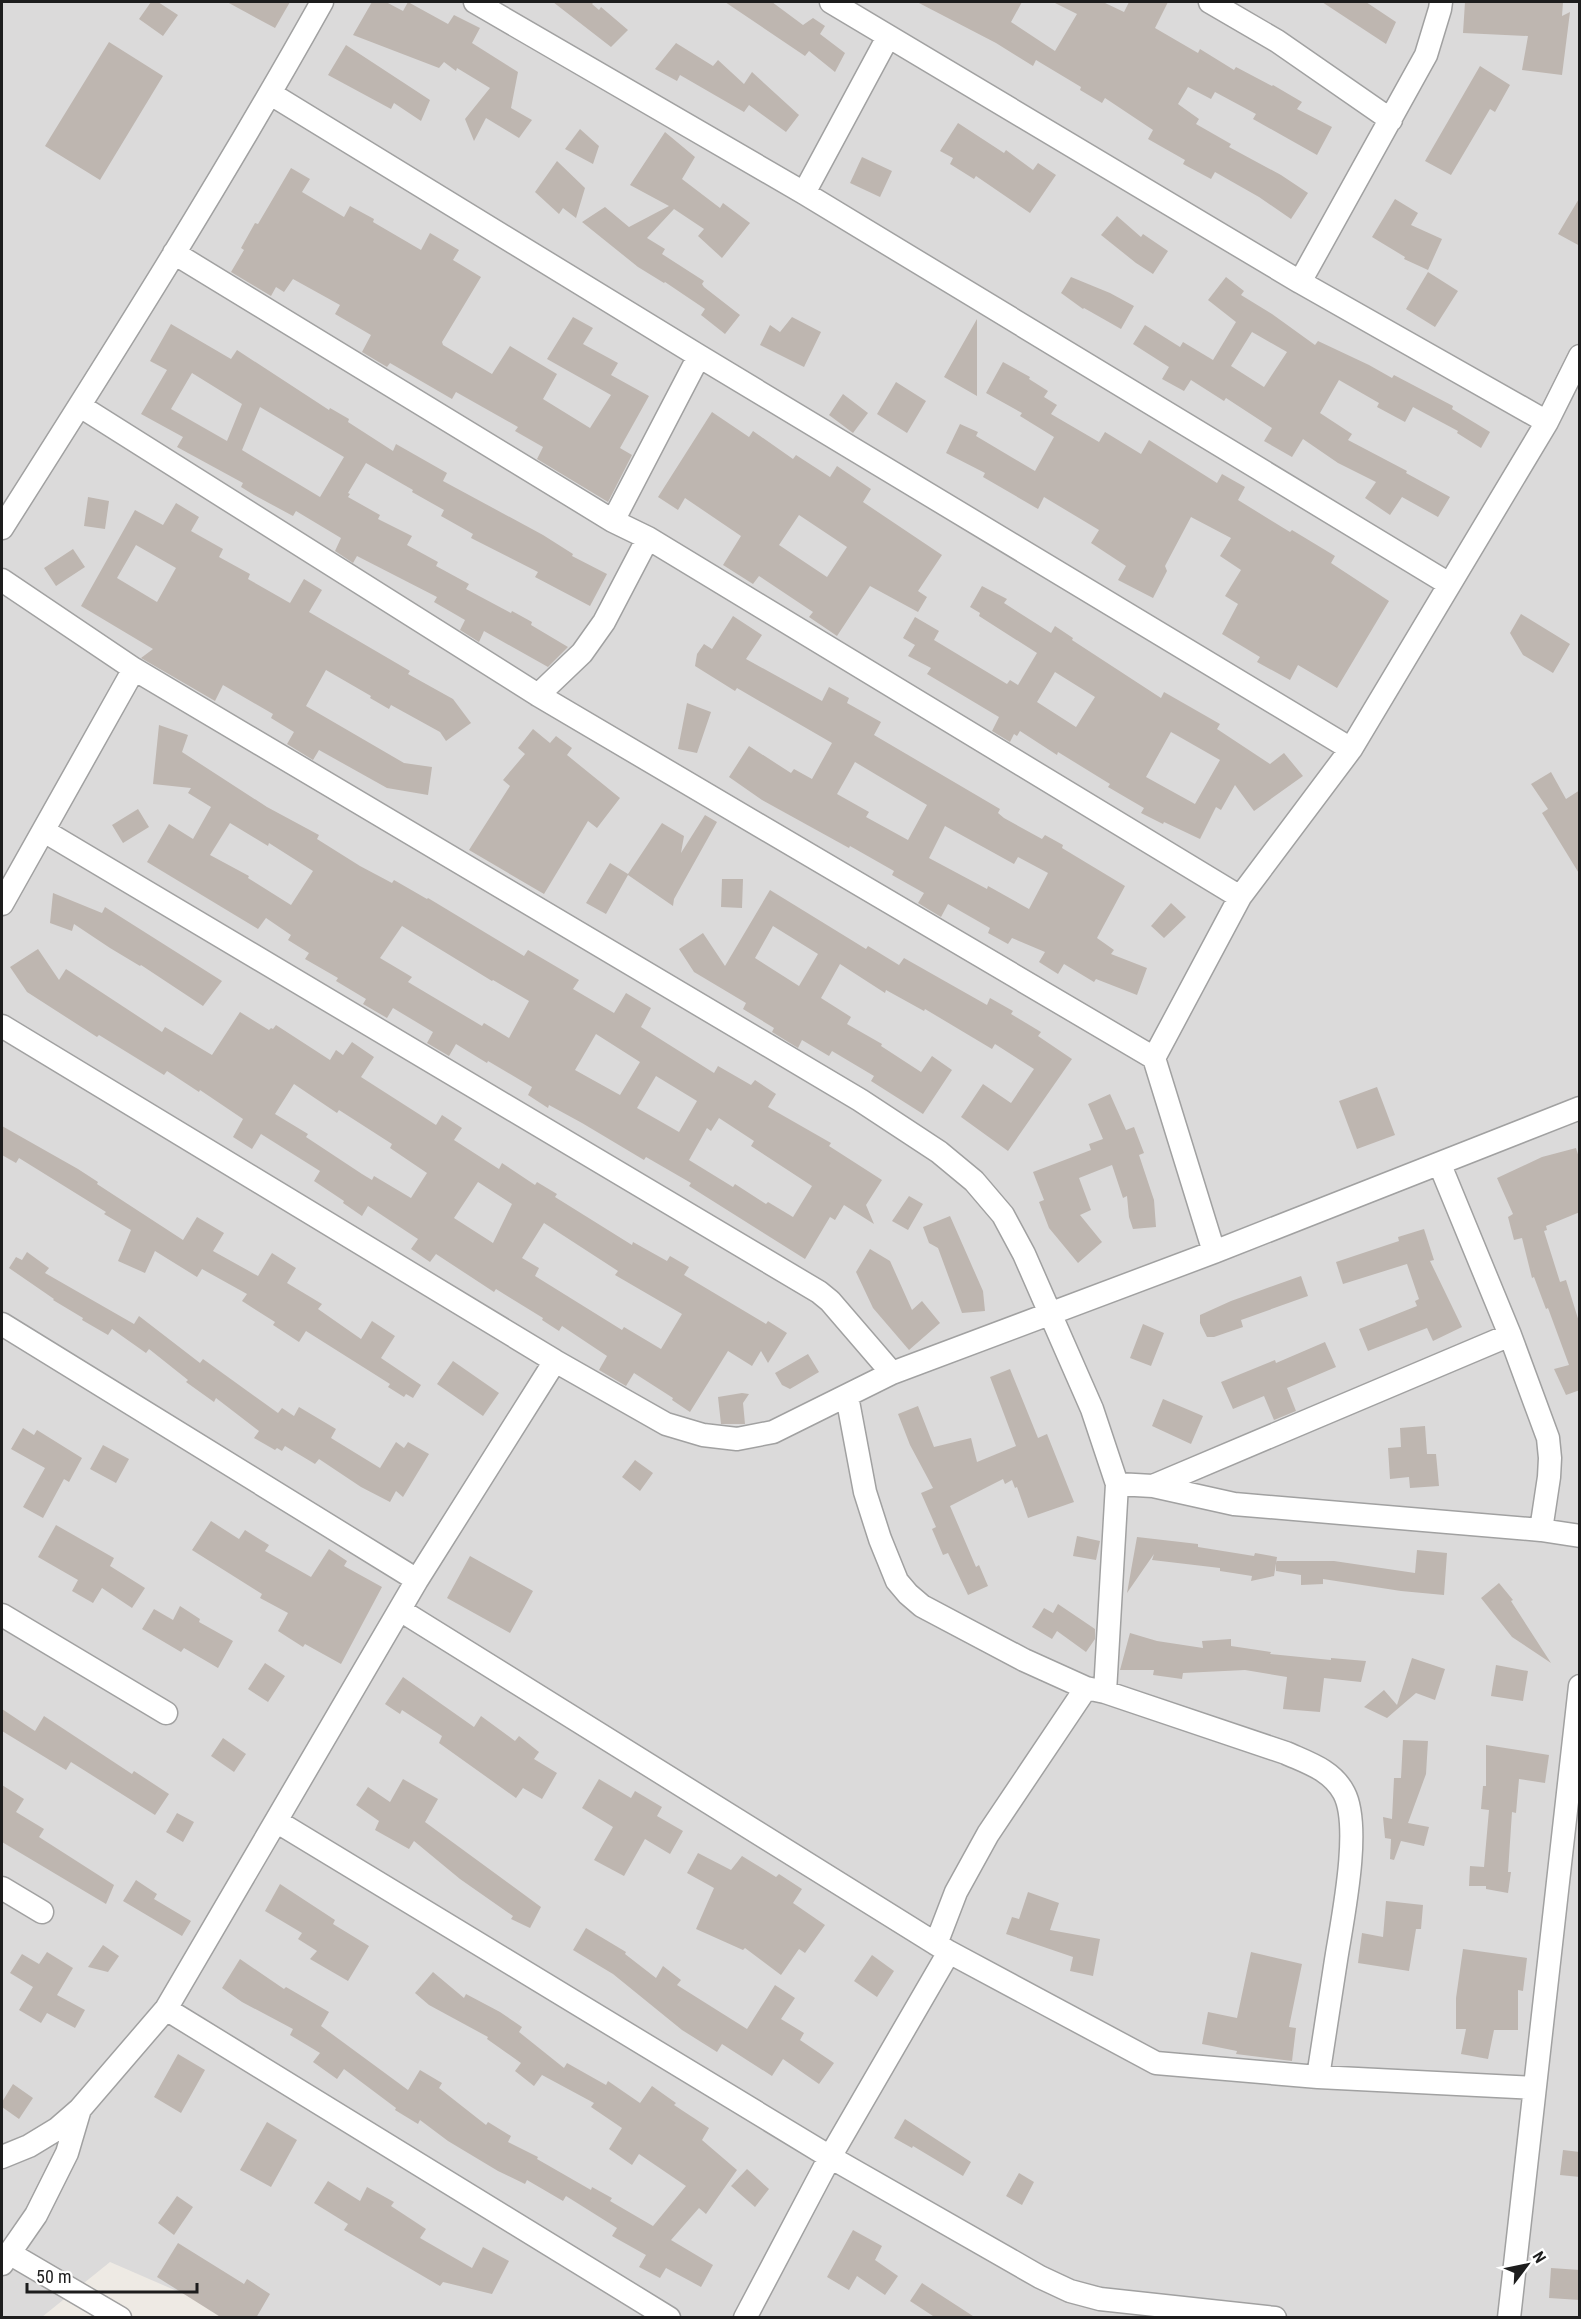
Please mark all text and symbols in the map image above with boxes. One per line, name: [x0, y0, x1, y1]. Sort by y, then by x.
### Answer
north arrow: [1497, 2235, 1557, 2295]
text: N: [1529, 2248, 1550, 2267]
scale bar: [27, 2256, 196, 2294]
text: 50 m: [36, 2266, 71, 2287]

